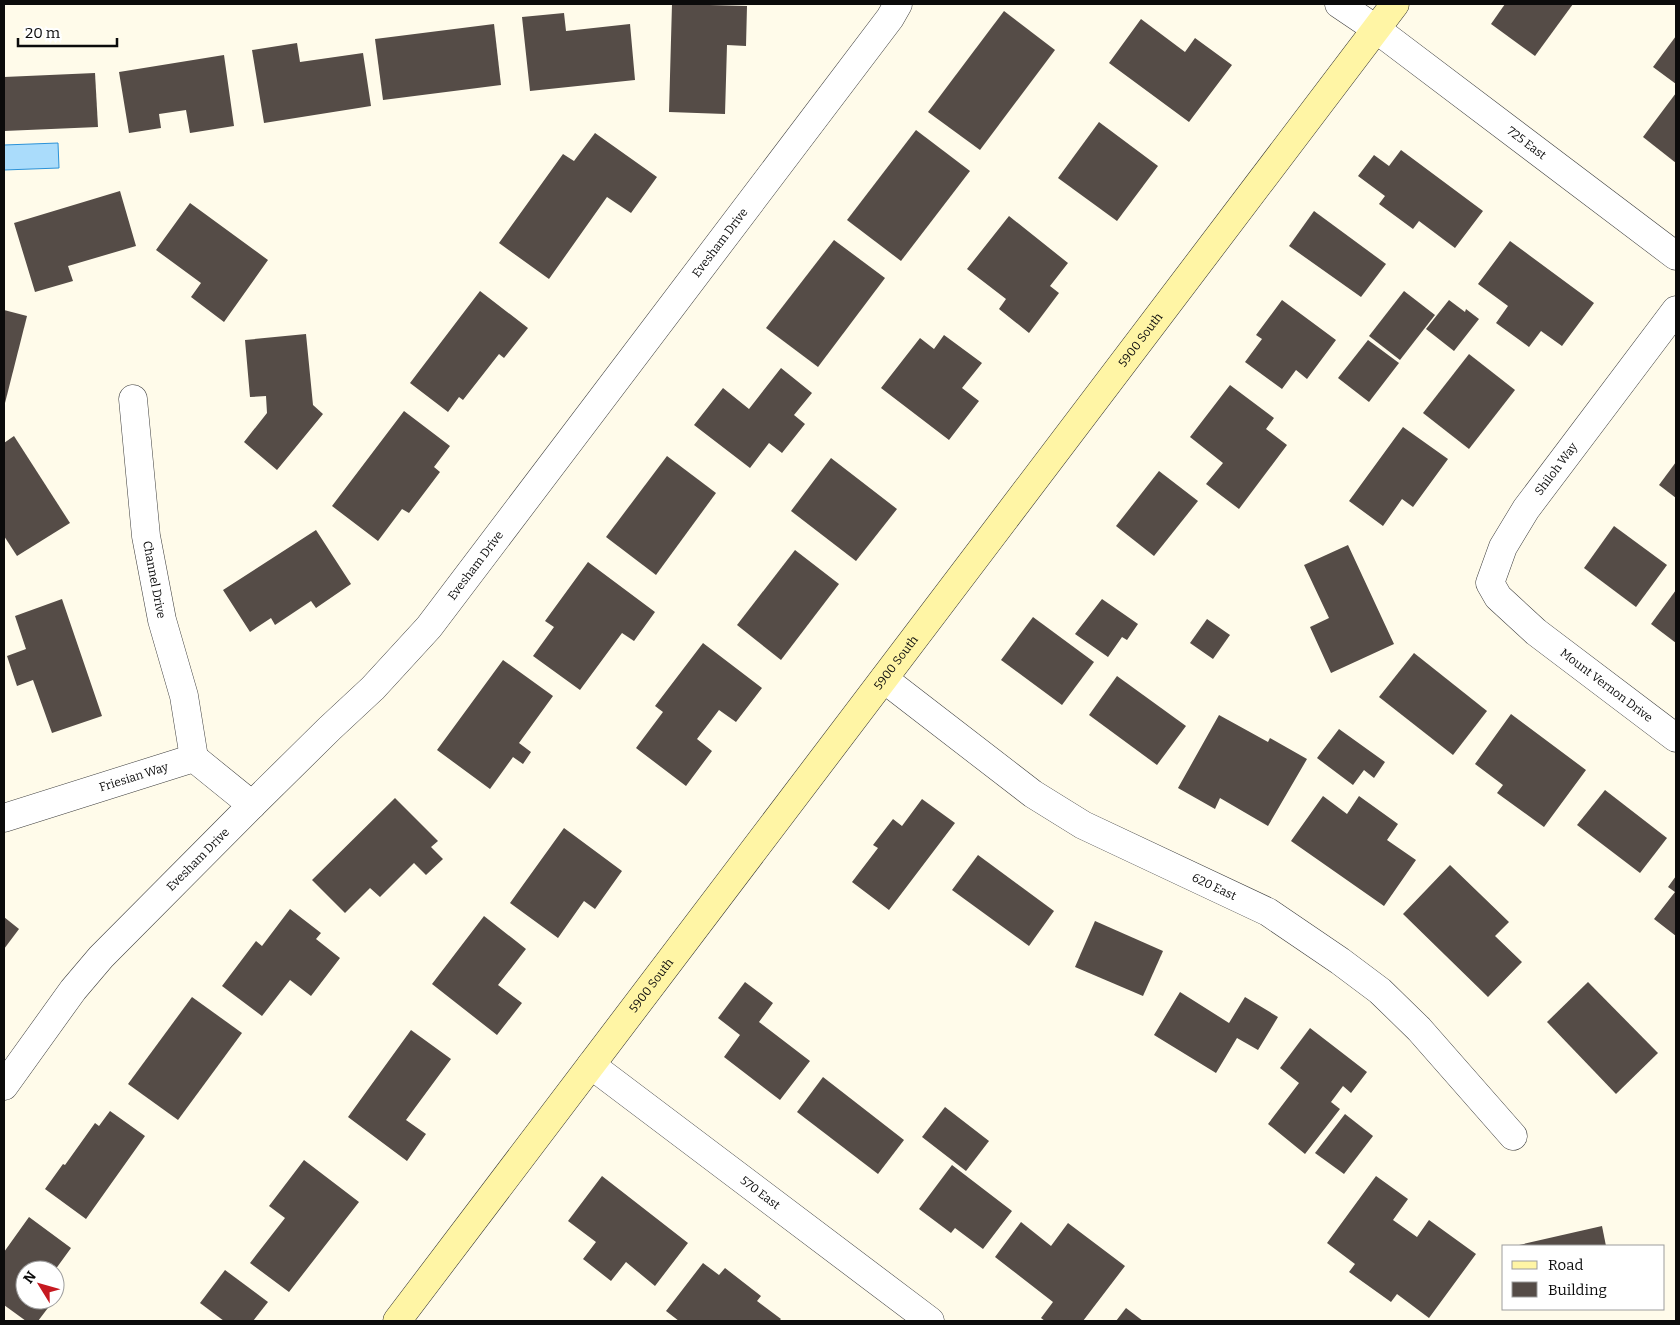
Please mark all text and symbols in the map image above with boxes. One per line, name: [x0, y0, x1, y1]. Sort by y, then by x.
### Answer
scale bar: [18, 15, 116, 47]
text: 20 m: [25, 24, 61, 42]
street label: 725 East: [1504, 124, 1549, 163]
street label: Evesham Drive: [689, 205, 751, 280]
street label: 5900 South: [1115, 310, 1166, 370]
street label: Shiloh Way: [1532, 439, 1581, 498]
street label: Evesham Drive: [445, 528, 506, 603]
street label: Channel Drive: [140, 540, 169, 620]
street label: 5900 South: [871, 632, 921, 693]
street label: Mount Vernon Drive: [1557, 646, 1656, 725]
street label: Friesian Way: [97, 759, 170, 794]
street label: Evesham Drive: [164, 825, 232, 894]
street label: 620 East: [1190, 870, 1239, 903]
street label: 5900 South: [626, 955, 677, 1015]
street label: 570 East: [738, 1173, 783, 1213]
legend: [1502, 1245, 1665, 1310]
text: Road: [1548, 1256, 1583, 1274]
north arrow: [15, 1260, 65, 1310]
text: N: [20, 1268, 40, 1287]
text: Building: [1548, 1281, 1607, 1299]

